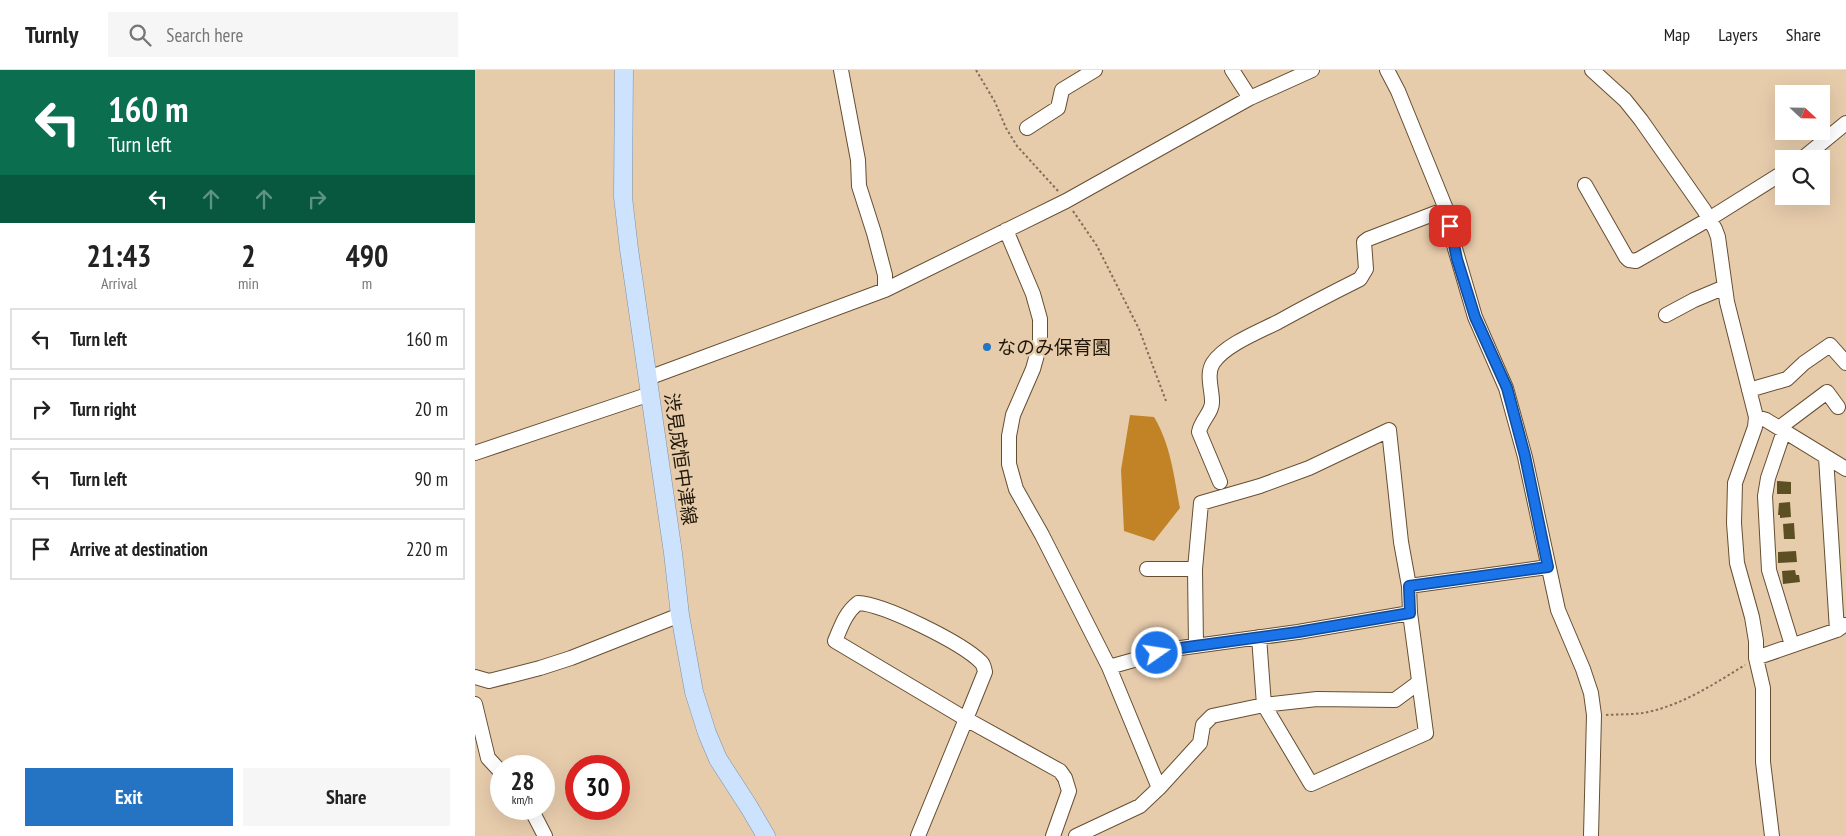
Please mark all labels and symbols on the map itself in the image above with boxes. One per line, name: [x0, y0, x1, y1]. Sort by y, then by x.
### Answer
north arrow: [1775, 85, 1830, 140]
pin: [1429, 205, 1471, 247]
place label: なのみ保育園: [997, 335, 1111, 359]
marker: なのみ保育園: [981, 341, 993, 353]
street label: 渋見成恒中津線: [660, 391, 702, 527]
position arrow: [1130, 626, 1182, 678]
speed limit sign: 30: [565, 755, 630, 820]

